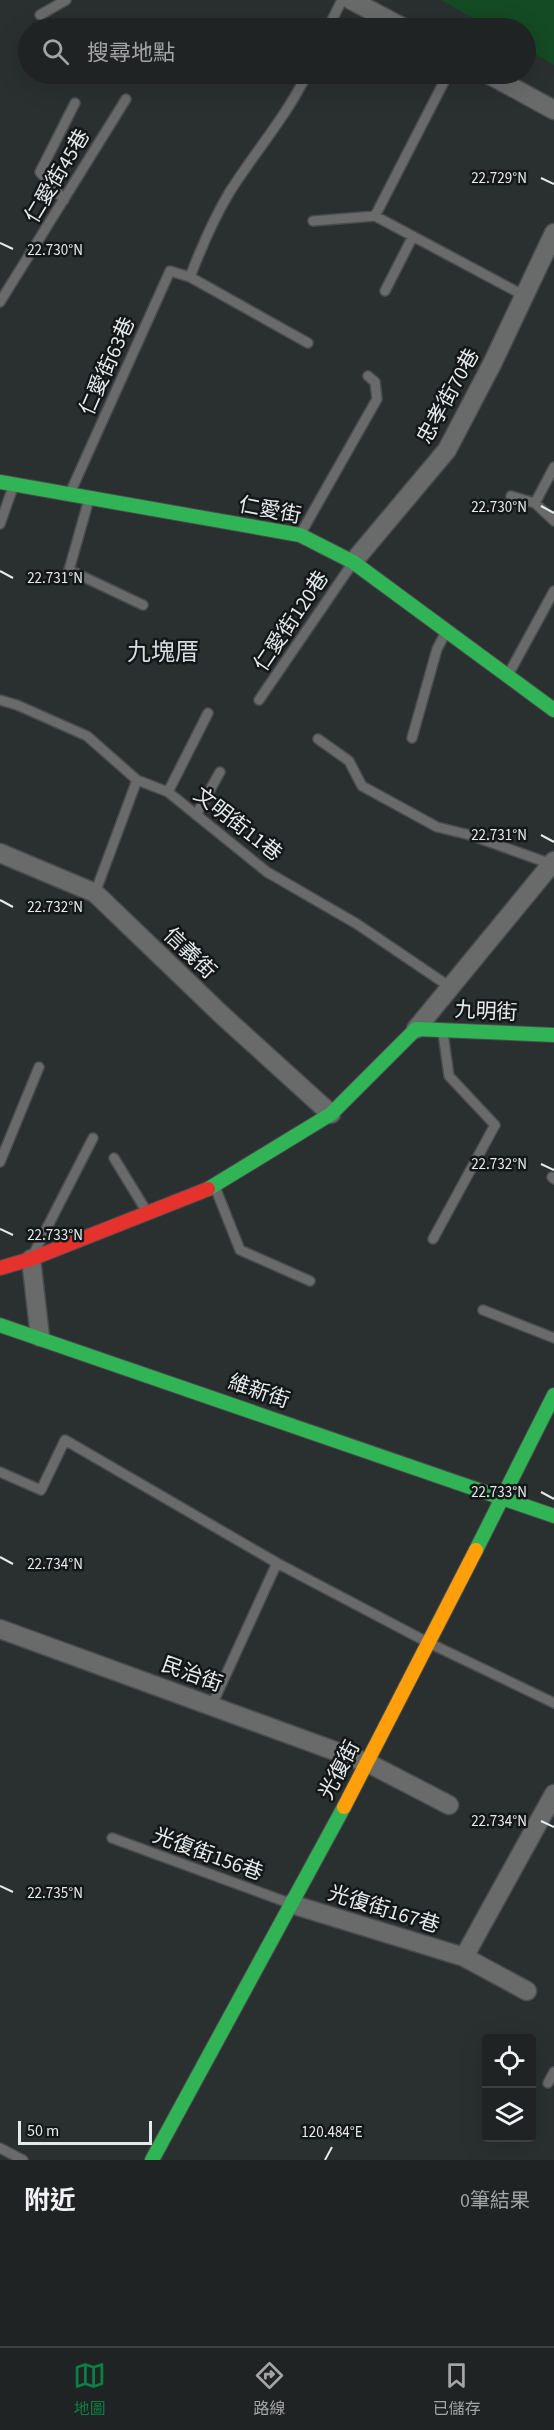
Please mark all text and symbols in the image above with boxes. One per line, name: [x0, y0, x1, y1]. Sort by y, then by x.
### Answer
search box: [18, 18, 536, 84]
icon: search: [39, 35, 72, 68]
text: 搜尋地點: [87, 37, 175, 69]
street label: 仁愛街45巷: [17, 123, 97, 229]
text: 22.729°N: [471, 168, 527, 189]
text: 22.730°N: [27, 240, 83, 261]
street label: 仁愛街63巷: [72, 312, 142, 420]
street label: 忠孝街70巷: [409, 343, 487, 449]
street label: 仁愛街: [236, 489, 304, 531]
text: 22.730°N: [471, 497, 527, 518]
street label: 仁愛街120巷: [246, 565, 336, 677]
text: 22.731°N: [27, 568, 83, 589]
district label: 九塊厝: [127, 635, 199, 670]
street label: 文明街11巷: [187, 780, 289, 868]
text: 22.731°N: [471, 825, 527, 846]
text: 22.732°N: [27, 897, 83, 918]
street label: 信義街: [157, 920, 223, 986]
street label: 九明街: [454, 994, 518, 1028]
text: 22.732°N: [471, 1154, 527, 1175]
text: 22.733°N: [27, 1225, 83, 1246]
street label: 維新街: [224, 1367, 294, 1415]
text: 22.733°N: [471, 1482, 527, 1503]
text: 22.734°N: [27, 1554, 83, 1575]
street label: 民治街: [157, 1649, 227, 1699]
street label: 光復街: [311, 1735, 367, 1805]
text: 22.734°N: [471, 1811, 527, 1832]
street label: 光復街156巷: [149, 1820, 267, 1888]
street label: 光復街167巷: [324, 1878, 444, 1940]
text: 22.735°N: [27, 1883, 83, 1904]
map controls: [482, 2034, 536, 2142]
button: locate: [482, 2034, 536, 2088]
button: layers: [482, 2088, 536, 2142]
scale bar: [18, 2118, 152, 2146]
text: 50 m: [27, 2120, 59, 2142]
text: 120.484°E: [301, 2122, 363, 2143]
text: 附近: [24, 2182, 76, 2219]
text: 0筆結果: [460, 2187, 530, 2215]
tab: 地圖: [73, 2359, 106, 2420]
tab: 路線: [253, 2359, 286, 2420]
tab: 已儲存: [433, 2359, 481, 2420]

